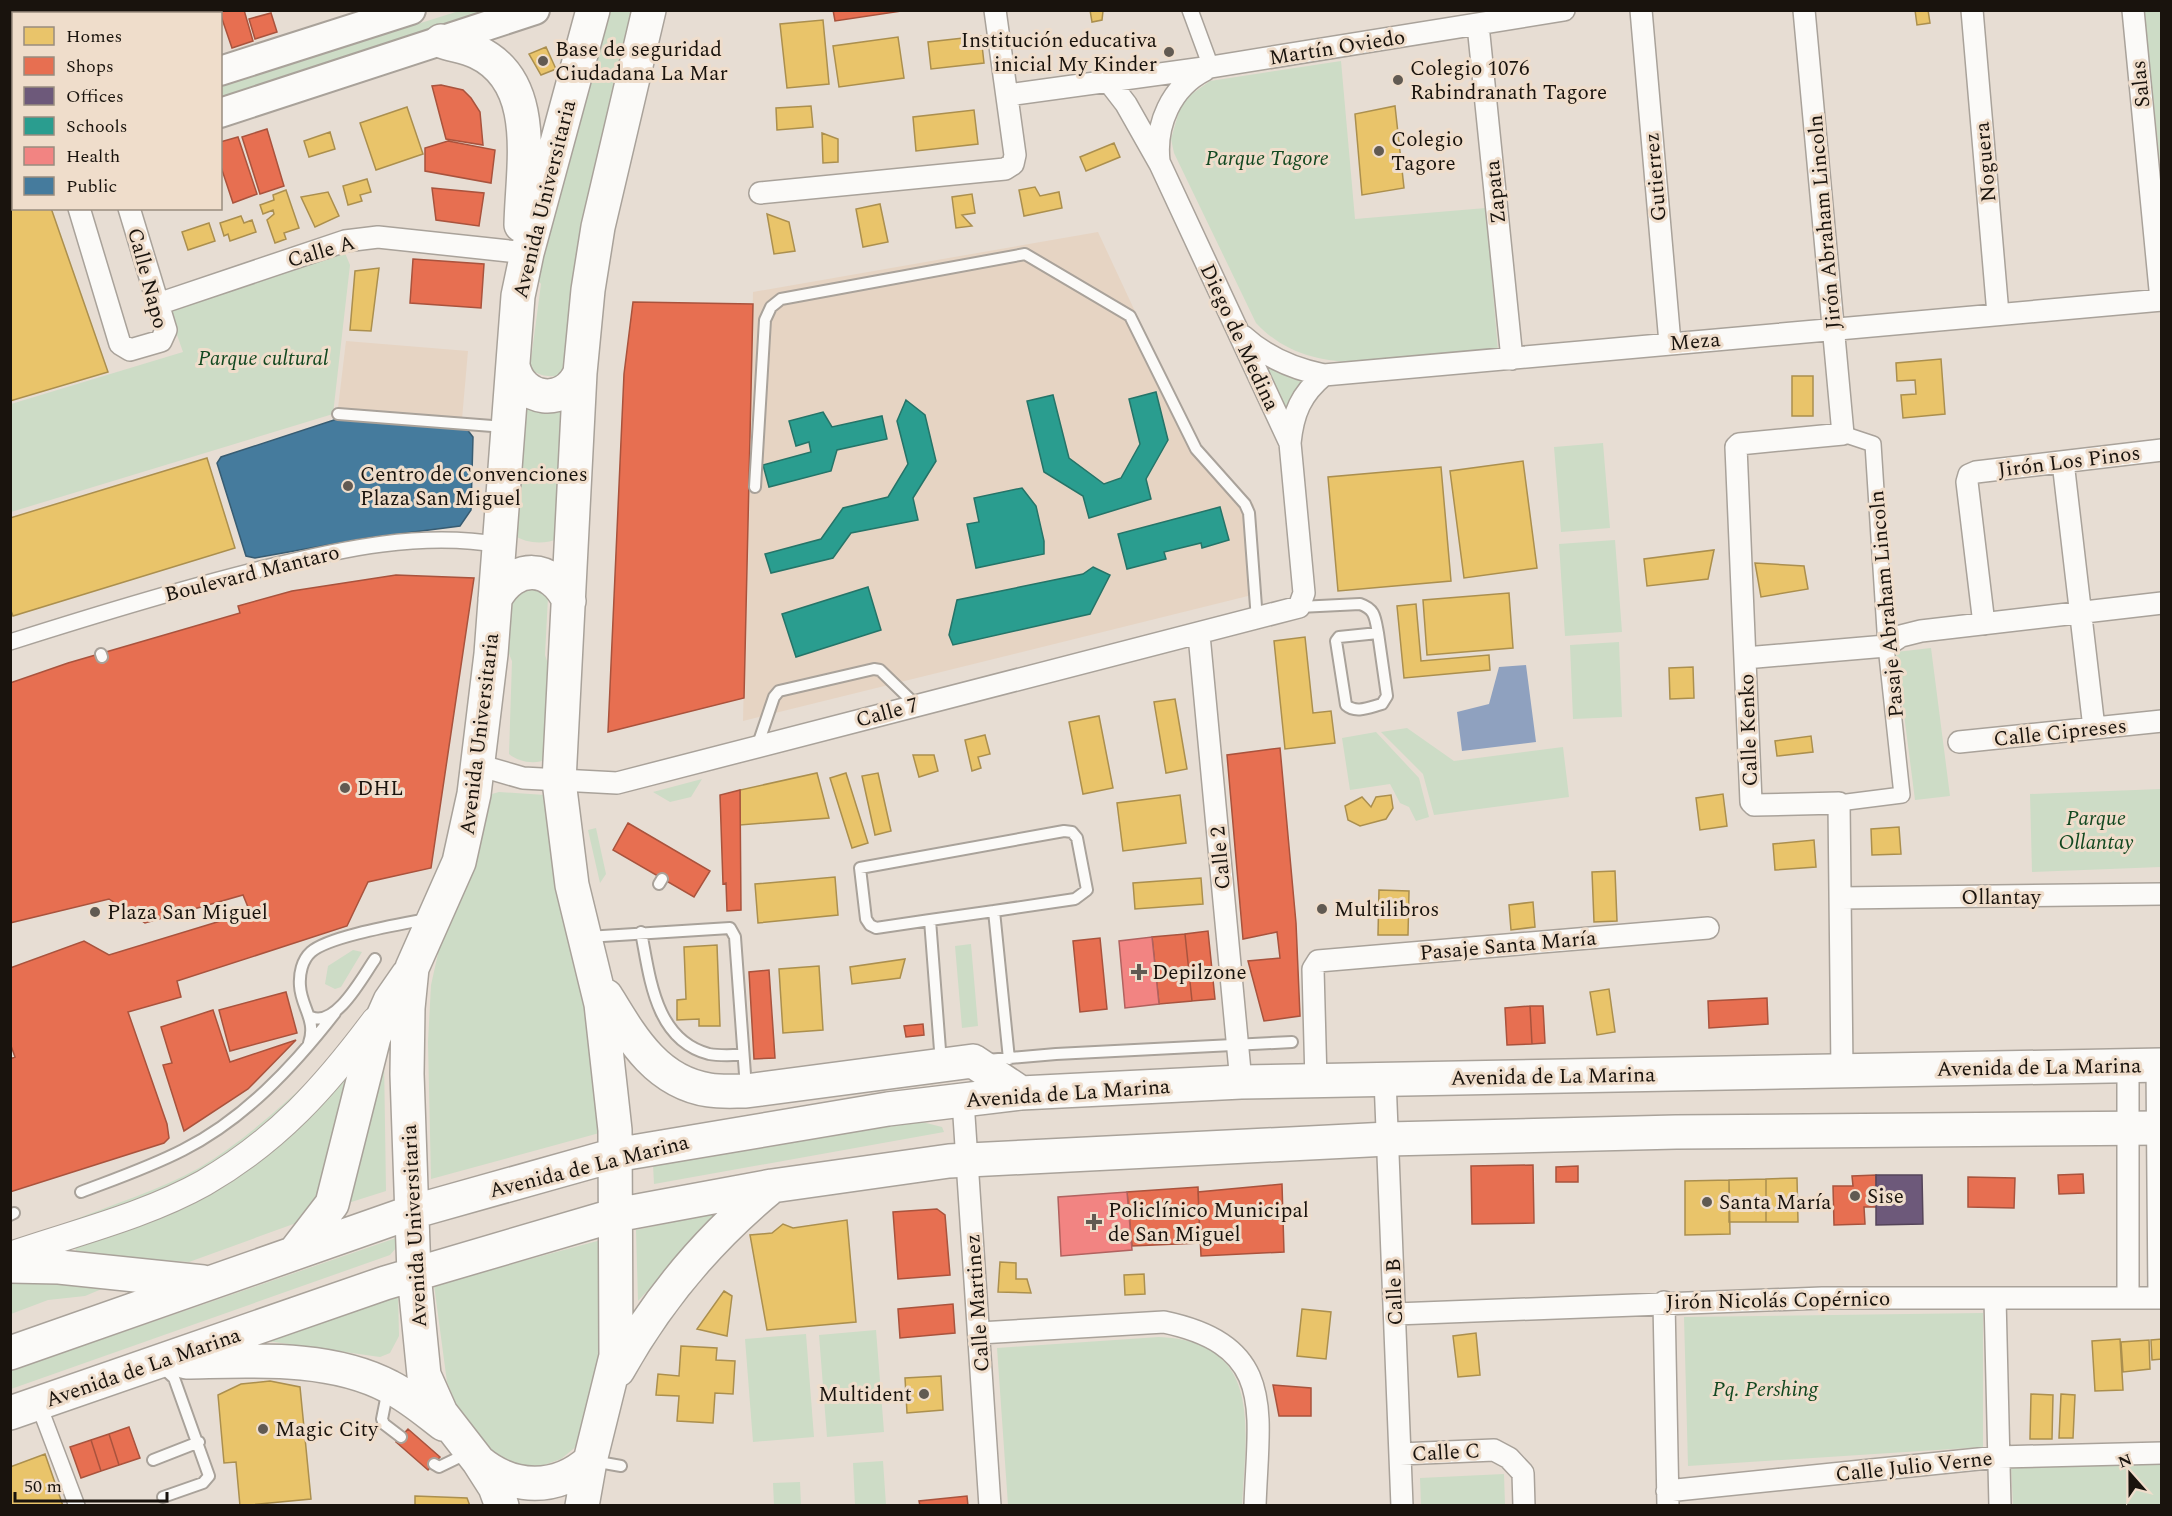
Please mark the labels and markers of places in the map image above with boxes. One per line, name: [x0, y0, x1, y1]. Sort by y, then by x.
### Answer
place label: Institución educativa inicial My Kinder: [961, 25, 1158, 81]
place label: Base de seguridad Ciudadana La Mar: [555, 34, 728, 90]
marker: Institución educativa inicial My Kinder: [1162, 45, 1176, 59]
place label: Colegio 1076 Rabindranath Tagore: [1410, 53, 1607, 109]
marker: Base de seguridad Ciudadana La Mar: [536, 54, 550, 68]
marker: Colegio 1076 Rabindranath Tagore: [1391, 73, 1405, 87]
place label: Colegio Tagore: [1391, 124, 1463, 180]
marker: Colegio Tagore: [1372, 144, 1386, 158]
place label: Centro de Convenciones Plaza San Miguel: [360, 459, 588, 515]
marker: Centro de Convenciones Plaza San Miguel: [341, 479, 355, 493]
place label: DHL: [357, 773, 404, 805]
marker: DHL: [338, 781, 352, 795]
place label: Multilibros: [1334, 894, 1439, 926]
place label: Plaza San Miguel: [107, 897, 268, 929]
marker: Multilibros: [1315, 902, 1329, 916]
marker: Plaza San Miguel: [88, 905, 102, 919]
place label: Depilzone: [1152, 957, 1247, 989]
marker: Depilzone: [1130, 963, 1148, 981]
place label: Sise: [1867, 1181, 1904, 1213]
place label: Santa María: [1719, 1187, 1832, 1219]
marker: Sise: [1848, 1189, 1862, 1203]
place label: Policlínico Municipal de San Miguel: [1108, 1195, 1309, 1251]
marker: Santa María: [1700, 1195, 1714, 1209]
marker: Policlínico Municipal de San Miguel: [1085, 1213, 1103, 1231]
place label: Multident: [818, 1379, 912, 1411]
marker: Multident: [917, 1387, 931, 1401]
place label: Magic City: [275, 1414, 379, 1446]
marker: Magic City: [256, 1422, 270, 1436]

